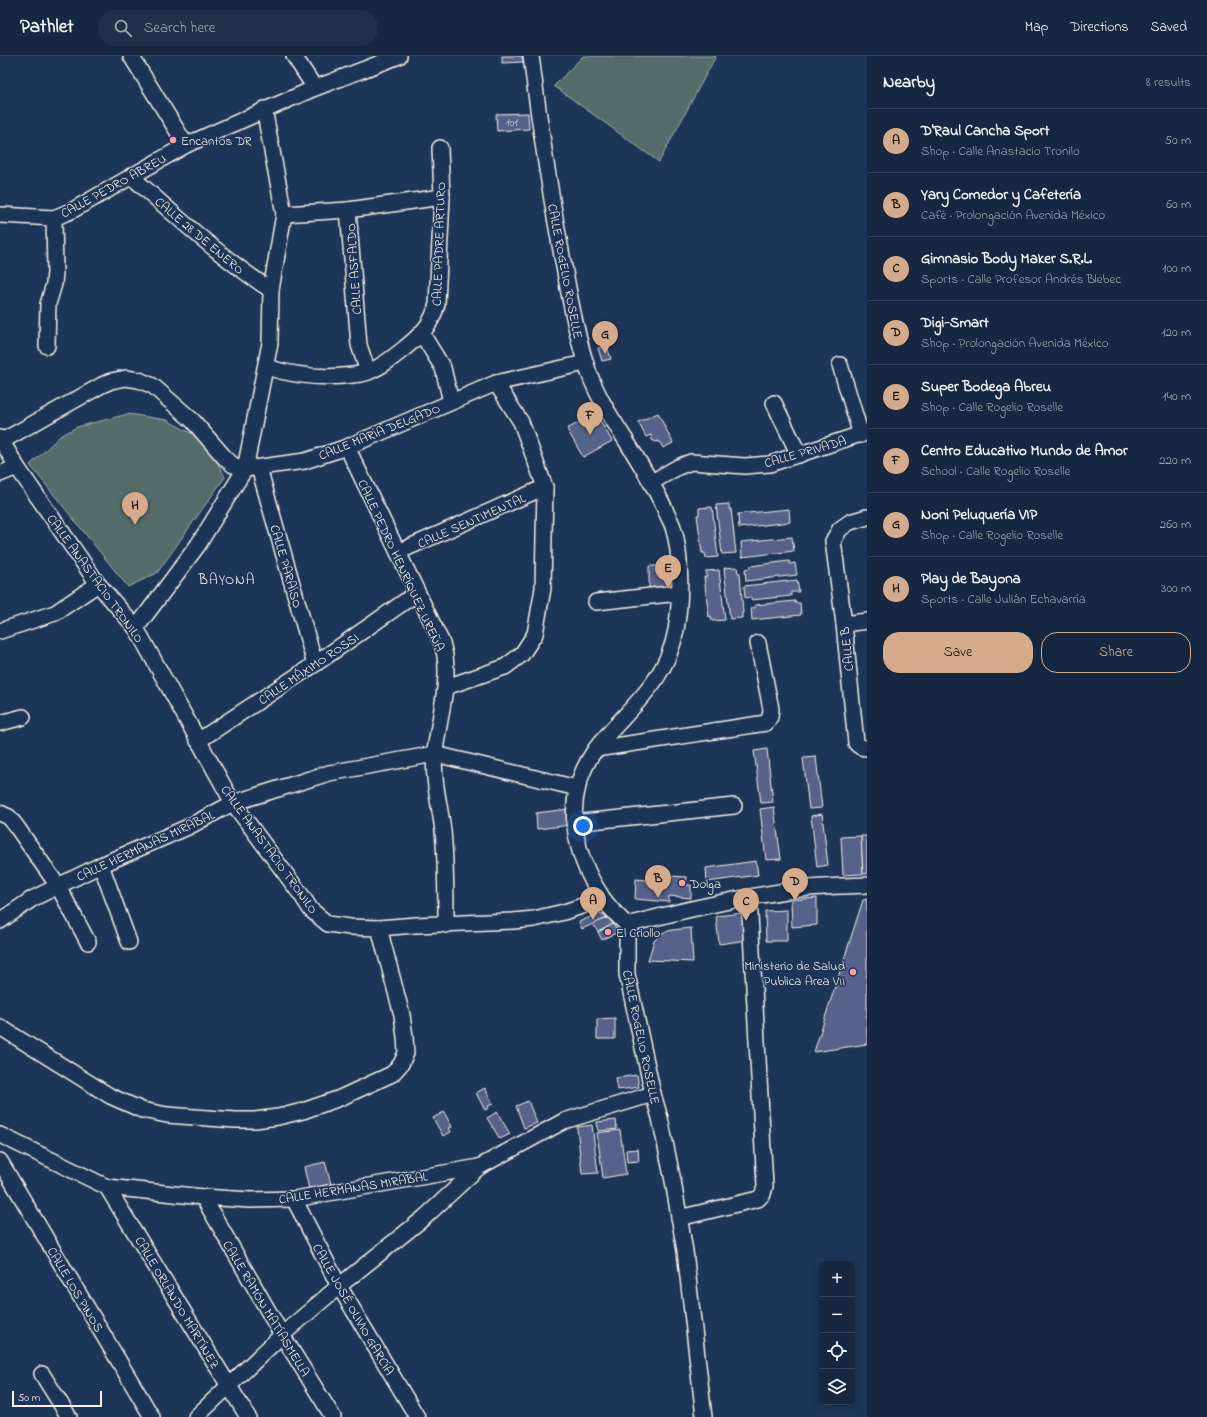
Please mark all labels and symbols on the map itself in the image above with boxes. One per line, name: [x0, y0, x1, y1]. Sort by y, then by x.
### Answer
house number: 101: [506, 115, 518, 131]
place label: Encantos DR: [181, 132, 252, 151]
marker: Encantos DR: [168, 135, 178, 145]
street label: CALLE PEDRO ABREU: [57, 149, 170, 223]
street label: CALLE PADRE ARTURO: [428, 182, 451, 307]
street label: CALLE 28 DE ENERO: [150, 193, 248, 279]
street label: CALLE ROGELIO ROSELLE: [542, 202, 587, 340]
street label: CALLE ASFALDO: [342, 223, 367, 315]
pin: G: [592, 321, 618, 354]
street label: CALLE MARÍA DELGADO: [316, 399, 443, 466]
pin: F: [577, 402, 603, 435]
street label: CALLE PRIVADA: [762, 432, 849, 473]
street label: CALLE PEDRO HENRÍQUEZ UREÑA: [352, 476, 449, 655]
street label: CALLE SENTIMENTAL: [415, 489, 529, 554]
pin: H: [122, 492, 148, 525]
street label: CALLE ANASTACIO TRONILO: [42, 511, 148, 647]
street label: CALLE PARAÍSO: [265, 523, 307, 610]
pin: E: [655, 555, 681, 588]
district label: BAYONA: [198, 570, 255, 591]
street label: CALLE B: [836, 625, 859, 672]
street label: CALLE MÁXIMO ROSSI: [255, 628, 363, 710]
street label: CALLE ANASTACIO TRONILO: [216, 782, 322, 918]
street label: CALLE HERMANAS MIRABAL: [73, 806, 218, 887]
your location: [573, 816, 593, 836]
pin: B: [645, 865, 671, 898]
pin: D: [782, 868, 808, 901]
place label: Dolga: [689, 875, 721, 895]
marker: Dolga: [677, 878, 687, 888]
pin: A: [580, 887, 606, 920]
pin: C: [733, 888, 759, 921]
place label: El Criollo: [616, 924, 661, 943]
marker: El Criollo: [603, 927, 613, 937]
place label: Ministerio de Salud Publica Area VII: [744, 957, 846, 991]
marker: Ministerio de Salud Publica Area VII: [848, 967, 858, 977]
street label: CALLE ROGELIO ROSELLE: [617, 968, 664, 1106]
street label: CALLE HERMANAS MIRABAL: [277, 1167, 429, 1210]
street label: CALLE ORLANDO MARTÍNEZ: [130, 1233, 224, 1373]
street label: CALLE RAMÓN MATÍASMELLA: [217, 1237, 314, 1380]
street label: CALLE JOSÉ OLIVIO GARCÍA: [307, 1240, 398, 1379]
street label: CALLE LOS PINOS: [42, 1244, 108, 1336]
scale bar: [12, 1389, 102, 1408]

